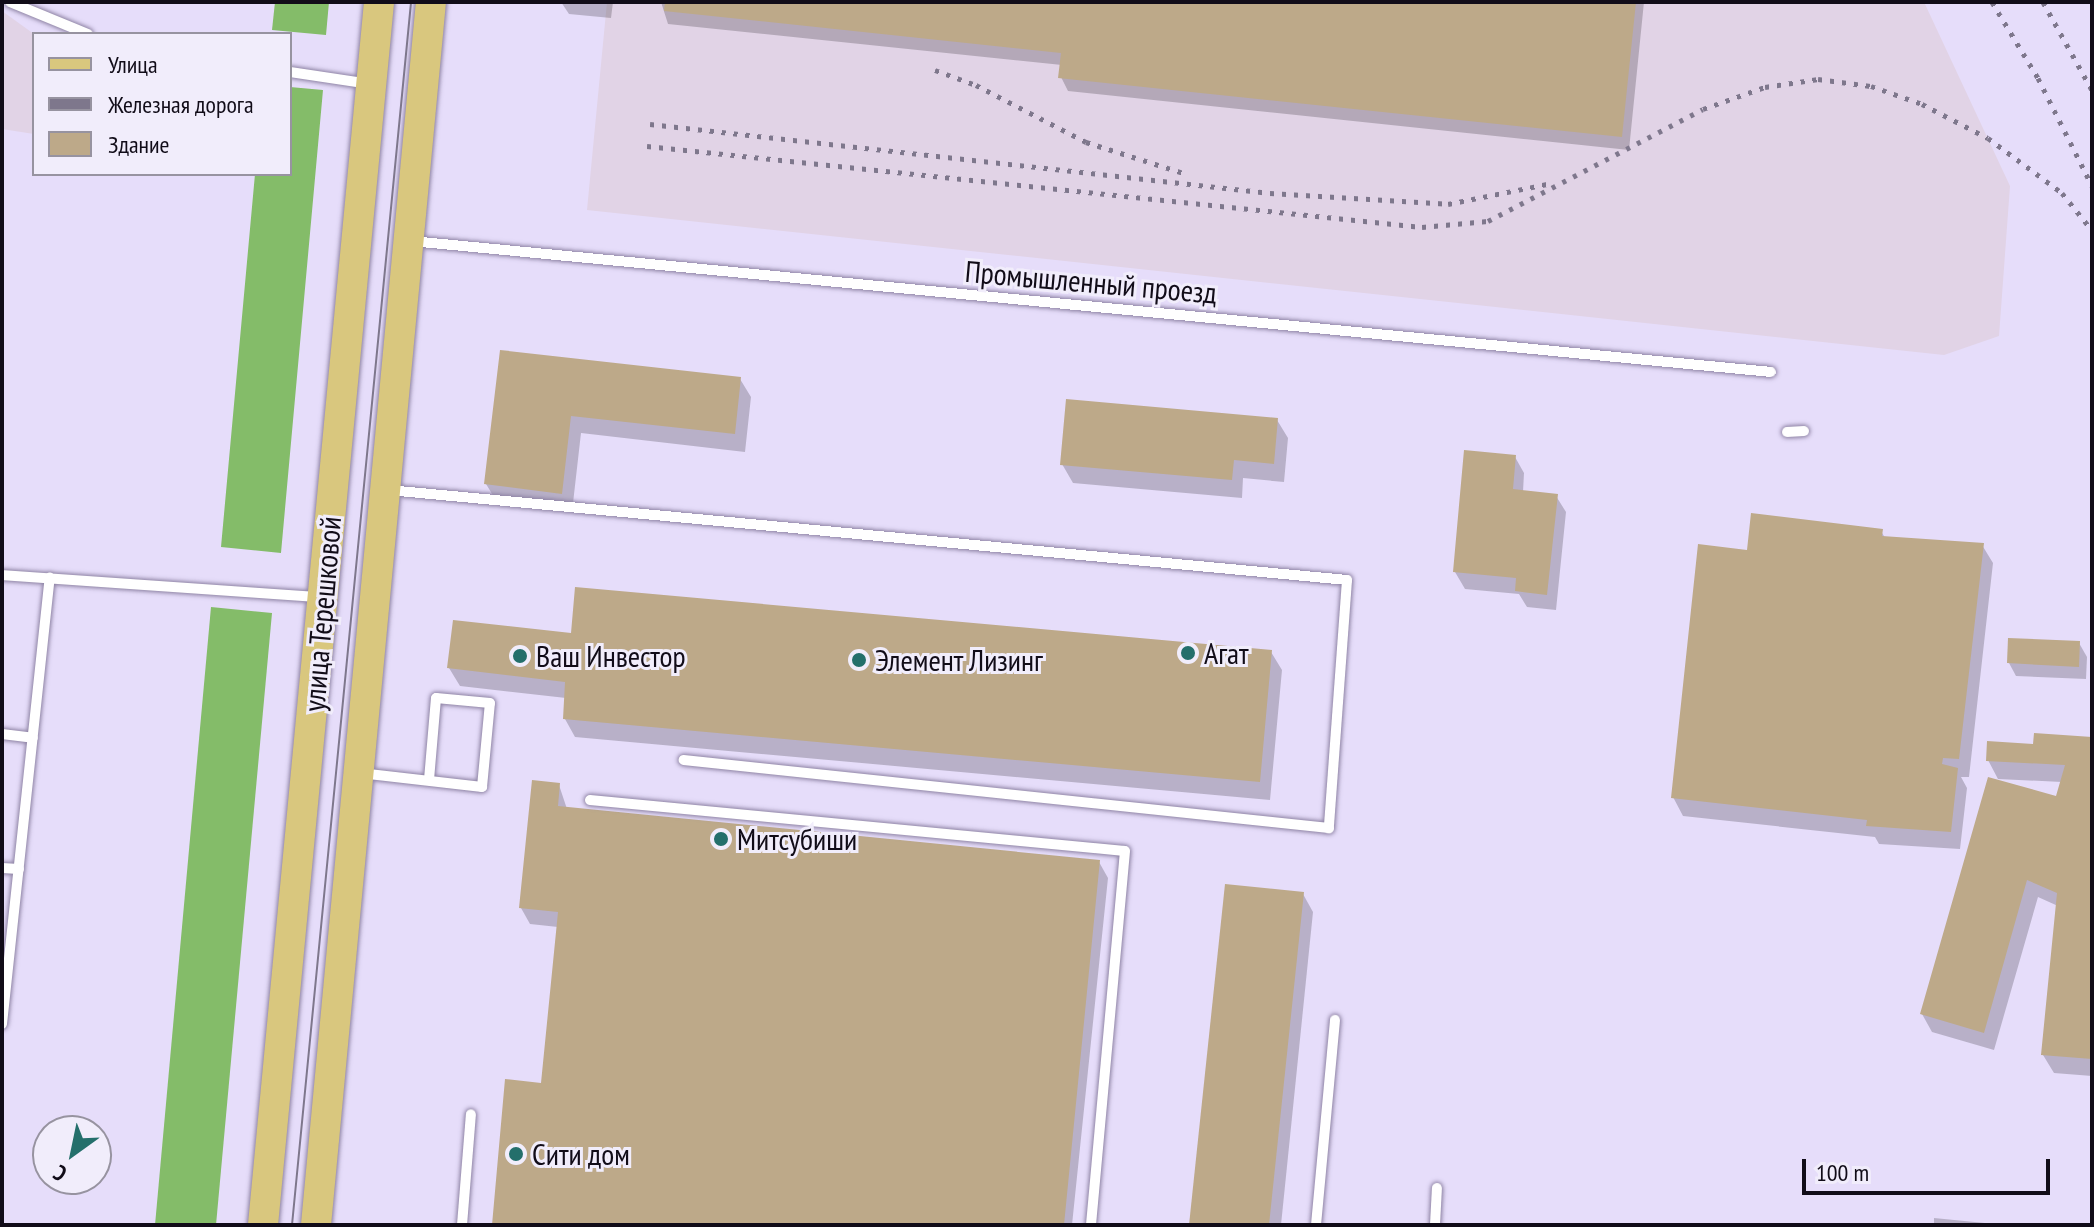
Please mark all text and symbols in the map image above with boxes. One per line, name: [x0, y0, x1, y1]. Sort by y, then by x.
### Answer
legend: [32, 32, 292, 176]
text: Улица: [108, 49, 158, 80]
text: Железная дорога: [108, 89, 254, 120]
text: Здание: [108, 129, 169, 160]
street label: Промышленный проезд: [964, 253, 1218, 311]
street label: улица Терешковой: [296, 515, 348, 713]
place label: Агат: [1204, 635, 1249, 671]
place label: Ваш Инвестор: [536, 638, 686, 674]
place label: Элемент Лизинг: [875, 642, 1044, 678]
marker: Агат: [1179, 644, 1197, 662]
marker: Ваш Инвестор: [511, 647, 529, 665]
marker: Элемент Лизинг: [850, 651, 868, 669]
place label: Митсубиши: [737, 821, 857, 857]
marker: Митсубиши: [712, 830, 730, 848]
north arrow: [32, 1115, 112, 1195]
place label: Сити дом: [532, 1136, 630, 1172]
scale bar: [1806, 1143, 2054, 1193]
marker: Сити дом: [507, 1145, 525, 1163]
text: 100 m: [1816, 1157, 1869, 1188]
text: С: [48, 1159, 72, 1188]

